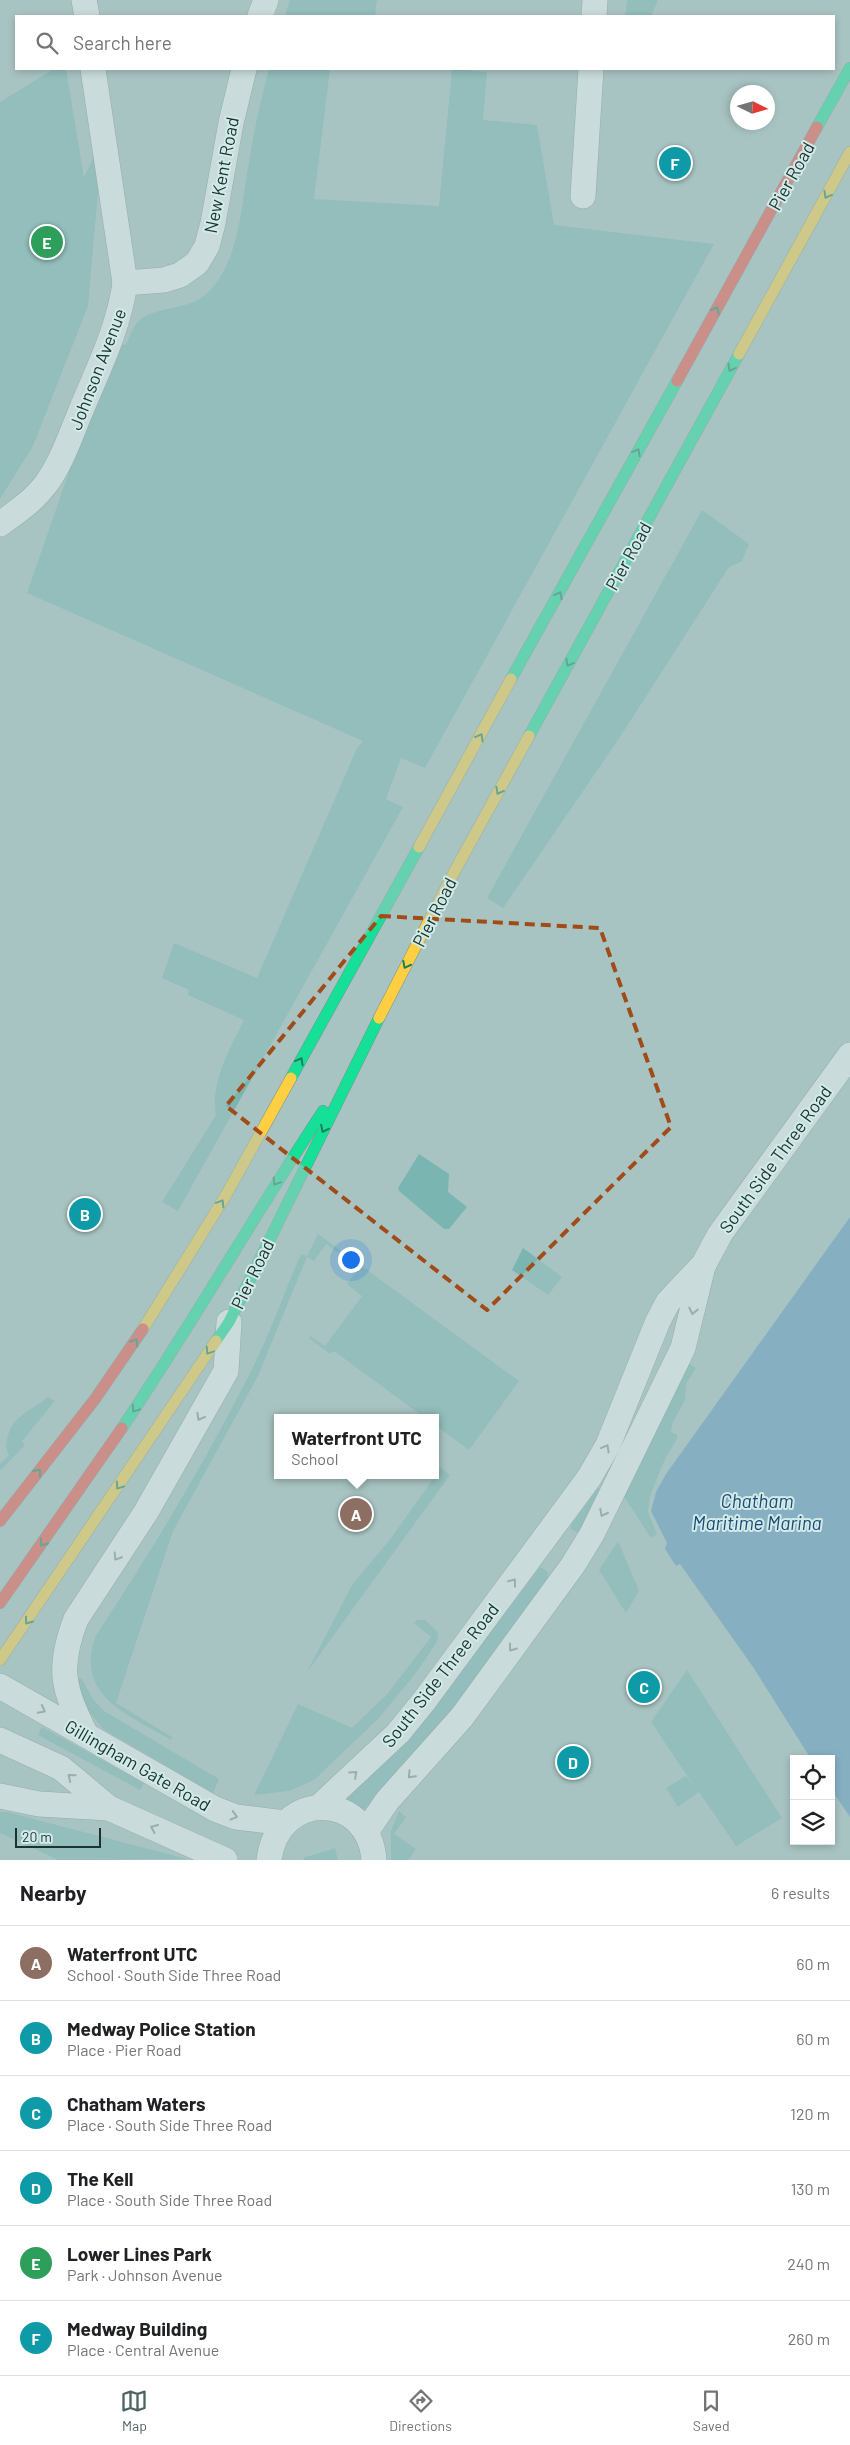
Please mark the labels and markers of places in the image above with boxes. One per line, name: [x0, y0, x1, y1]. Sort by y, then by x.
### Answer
pin: F: [659, 144, 691, 182]
pin: E: [31, 223, 63, 261]
pin: B: [69, 1195, 101, 1233]
pin: A: [340, 1495, 372, 1533]
pin: C: [628, 1668, 660, 1706]
pin: D: [557, 1743, 589, 1781]

